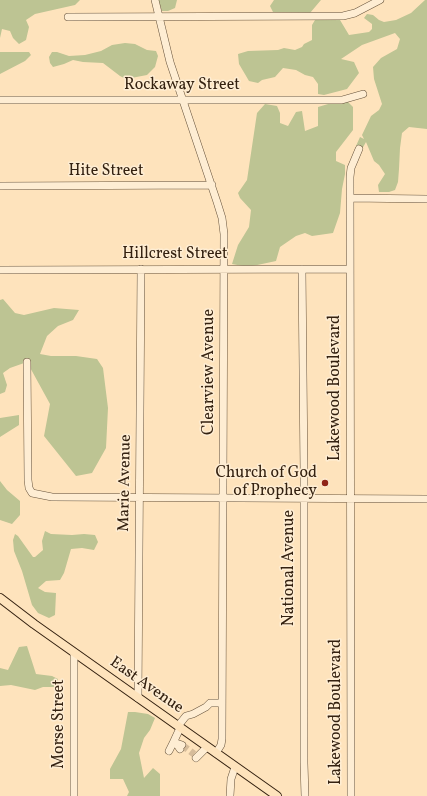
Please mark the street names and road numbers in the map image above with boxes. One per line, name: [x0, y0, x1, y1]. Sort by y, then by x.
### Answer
street label: Rockaway Street: [124, 76, 240, 96]
street label: Hite Street: [68, 162, 144, 182]
street label: Hillcrest Street: [122, 245, 228, 265]
street label: Clearview Avenue: [200, 309, 220, 435]
street label: Lakewood Boulevard: [326, 315, 346, 461]
street label: Marie Avenue: [116, 434, 136, 532]
street label: National Avenue: [280, 510, 300, 626]
street label: Lakewood Boulevard: [327, 639, 347, 785]
street label: East Avenue: [105, 654, 187, 718]
street label: Morse Street: [50, 679, 70, 769]

